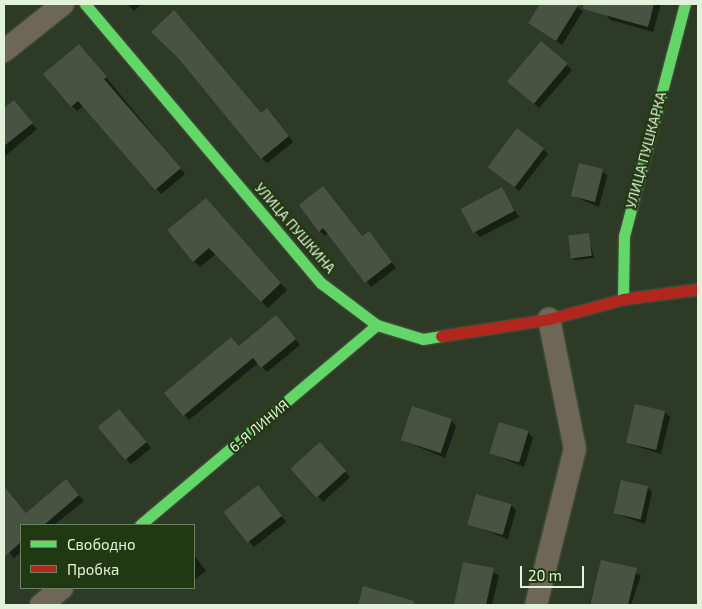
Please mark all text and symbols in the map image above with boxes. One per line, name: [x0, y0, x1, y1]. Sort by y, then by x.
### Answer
street label: УЛИЦА ПУШКАРКА: [622, 90, 670, 210]
street label: УЛИЦА ПУШКИНА: [251, 179, 339, 277]
street label: 6-Я ЛИНИЯ: [226, 396, 292, 456]
legend: [20, 524, 195, 589]
text: Свободно: [67, 535, 136, 553]
scale bar: [522, 556, 586, 588]
text: Пробка: [67, 560, 119, 578]
text: 20 m: [528, 566, 562, 584]

